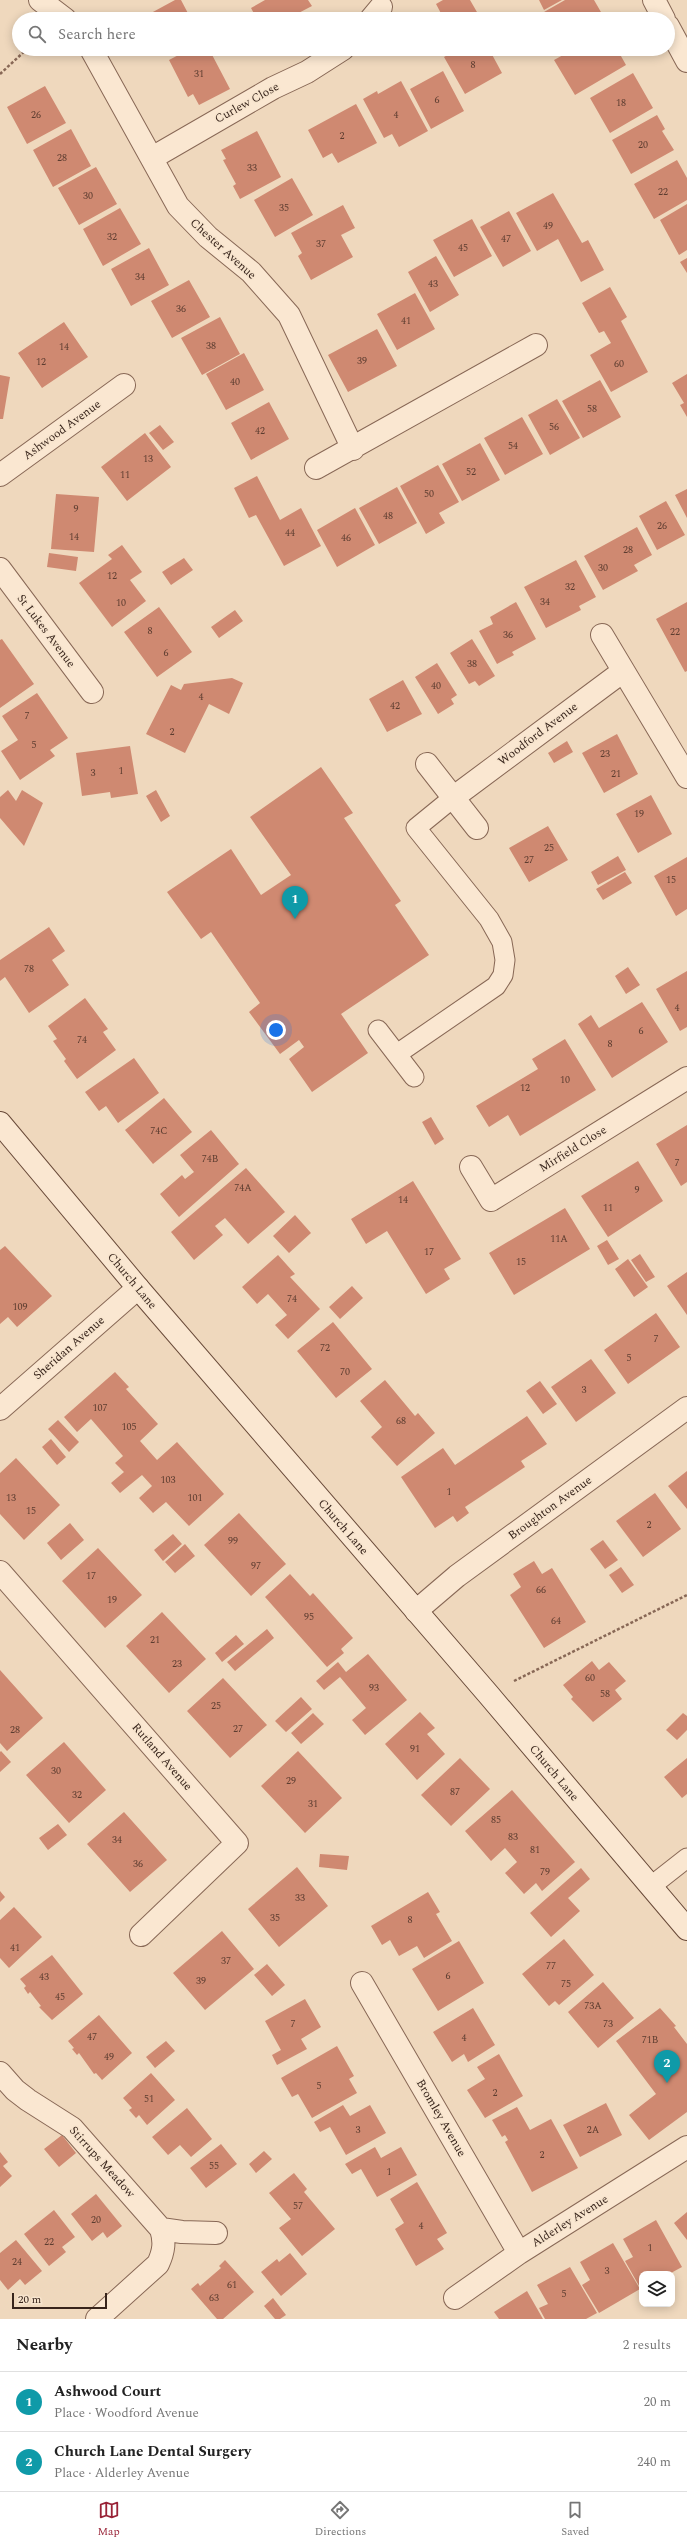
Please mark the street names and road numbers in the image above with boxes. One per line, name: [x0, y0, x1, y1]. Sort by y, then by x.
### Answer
street label: Curlew Close: [211, 77, 283, 129]
street label: Chester Avenue: [185, 214, 261, 284]
street label: Ashwood Avenue: [19, 395, 105, 465]
street label: St Lukes Avenue: [12, 590, 80, 672]
street label: Woodford Avenue: [494, 697, 582, 770]
street label: Mirfield Close: [535, 1121, 611, 1177]
street label: Church Lane: [102, 1248, 162, 1314]
street label: Sheridan Avenue: [29, 1311, 109, 1385]
street label: Broughton Avenue: [504, 1471, 596, 1545]
street label: Church Lane: [313, 1495, 373, 1559]
street label: Rutland Avenue: [127, 1719, 197, 1795]
street label: Church Lane: [524, 1740, 584, 1806]
street label: Bromley Avenue: [411, 2076, 471, 2161]
street label: Stirrups Meadow: [64, 2122, 140, 2203]
street label: Alderley Avenue: [528, 2190, 612, 2252]

